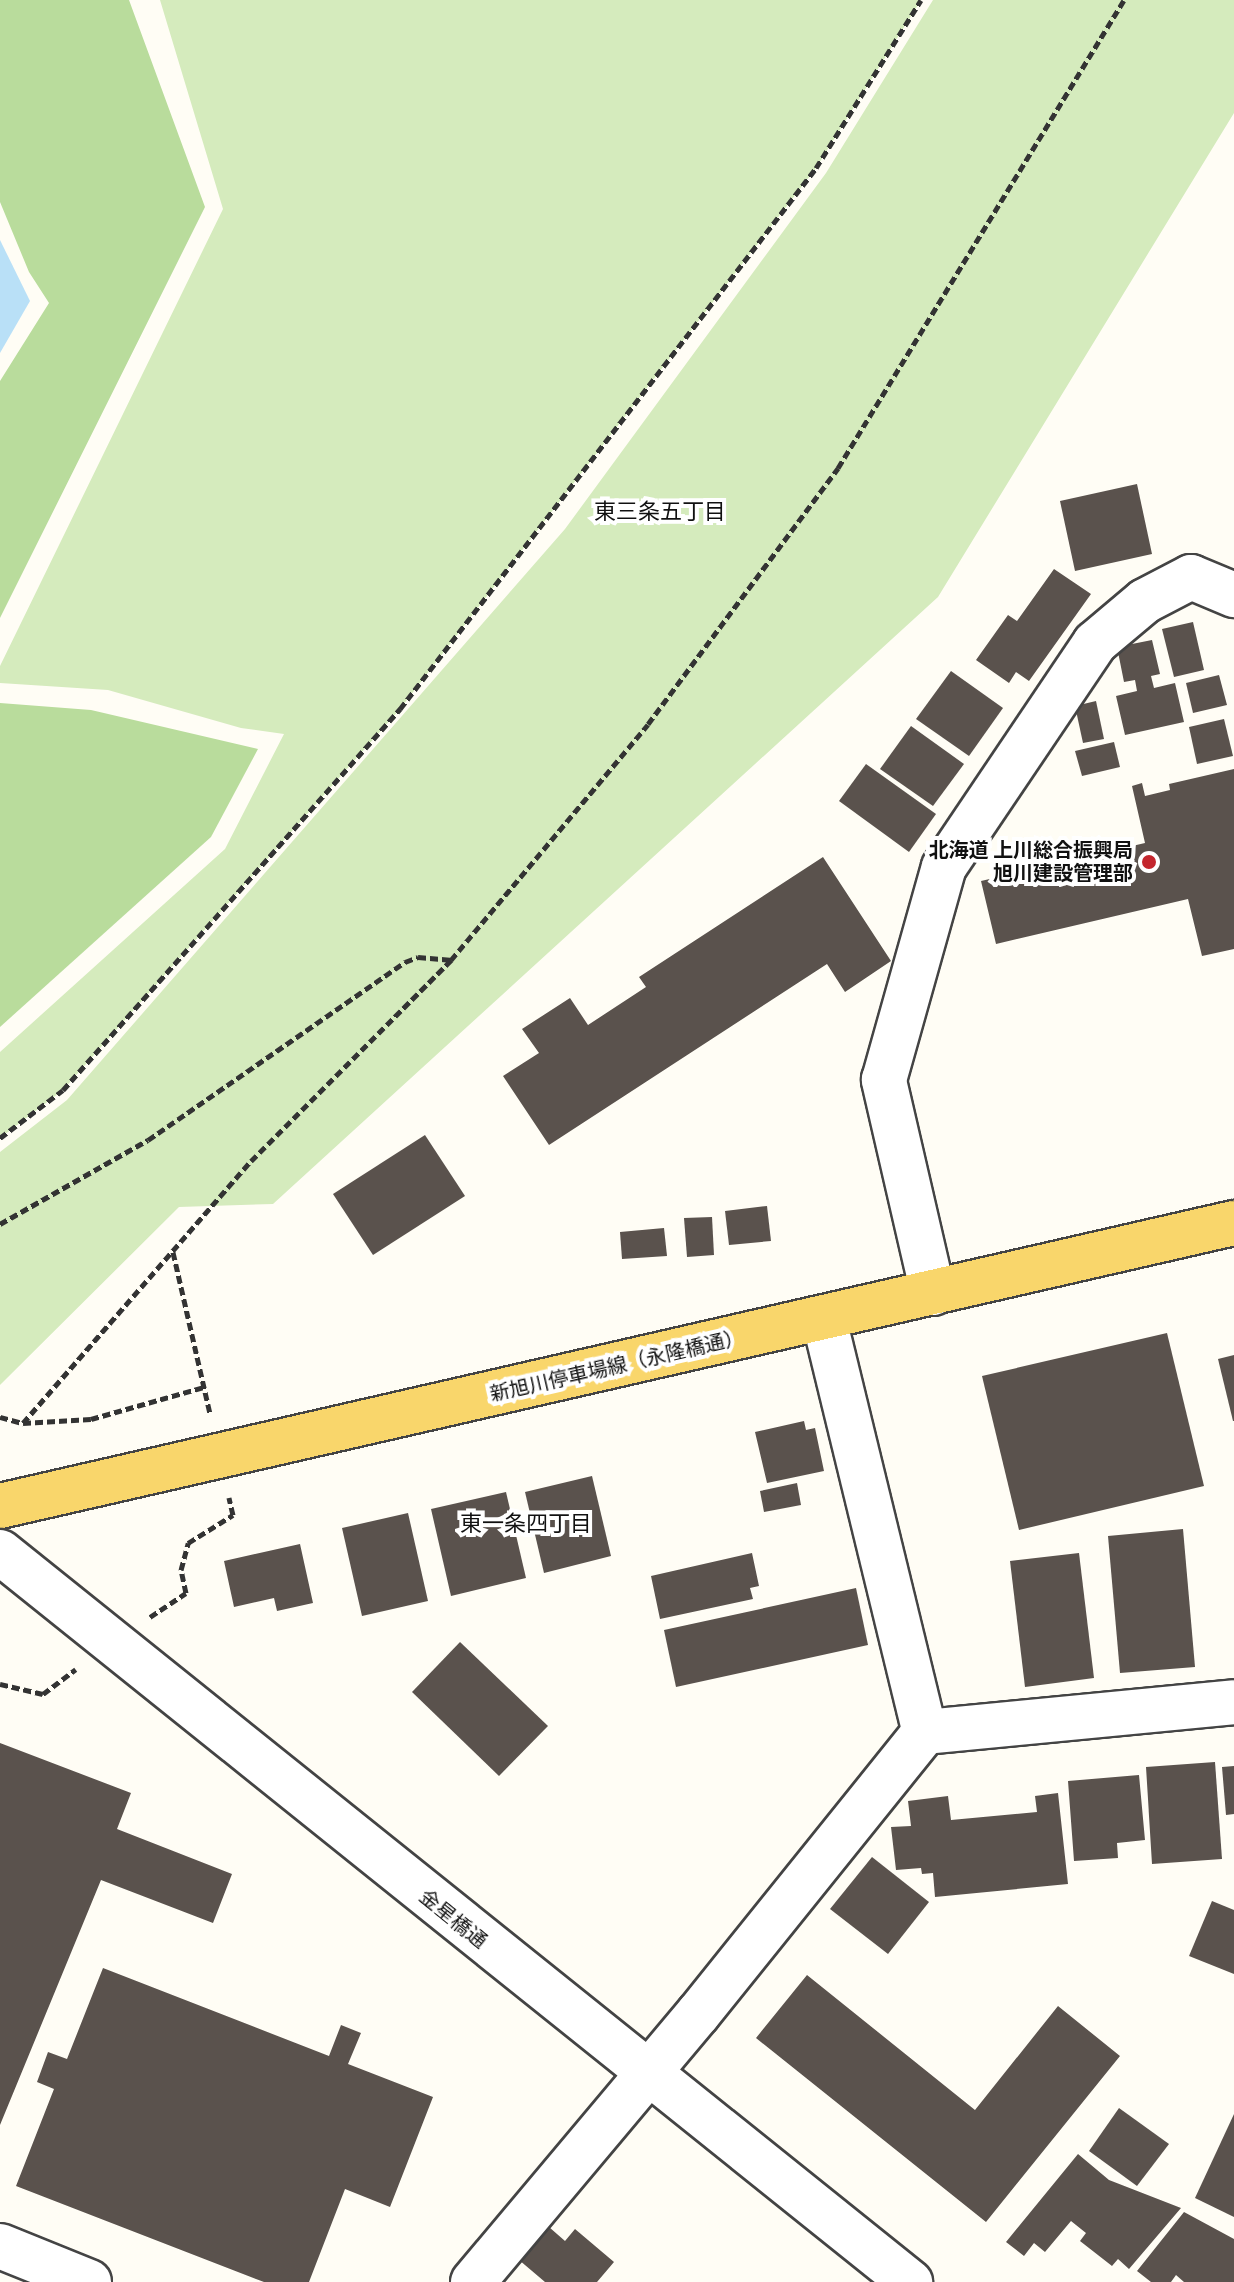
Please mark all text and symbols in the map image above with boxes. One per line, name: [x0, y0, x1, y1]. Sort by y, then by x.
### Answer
district label: 東三条五丁目: [594, 499, 726, 525]
place label: 北海道 上川総合振興局 旭川建設管理部: [929, 838, 1133, 885]
marker: 北海道 上川総合振興局 旭川建設管理部: [1140, 853, 1158, 871]
street label: 新旭川停車場線（永隆橋通）: [488, 1325, 746, 1407]
district label: 東一条四丁目: [460, 1511, 592, 1537]
street label: 金星橋通: [414, 1885, 492, 1953]

